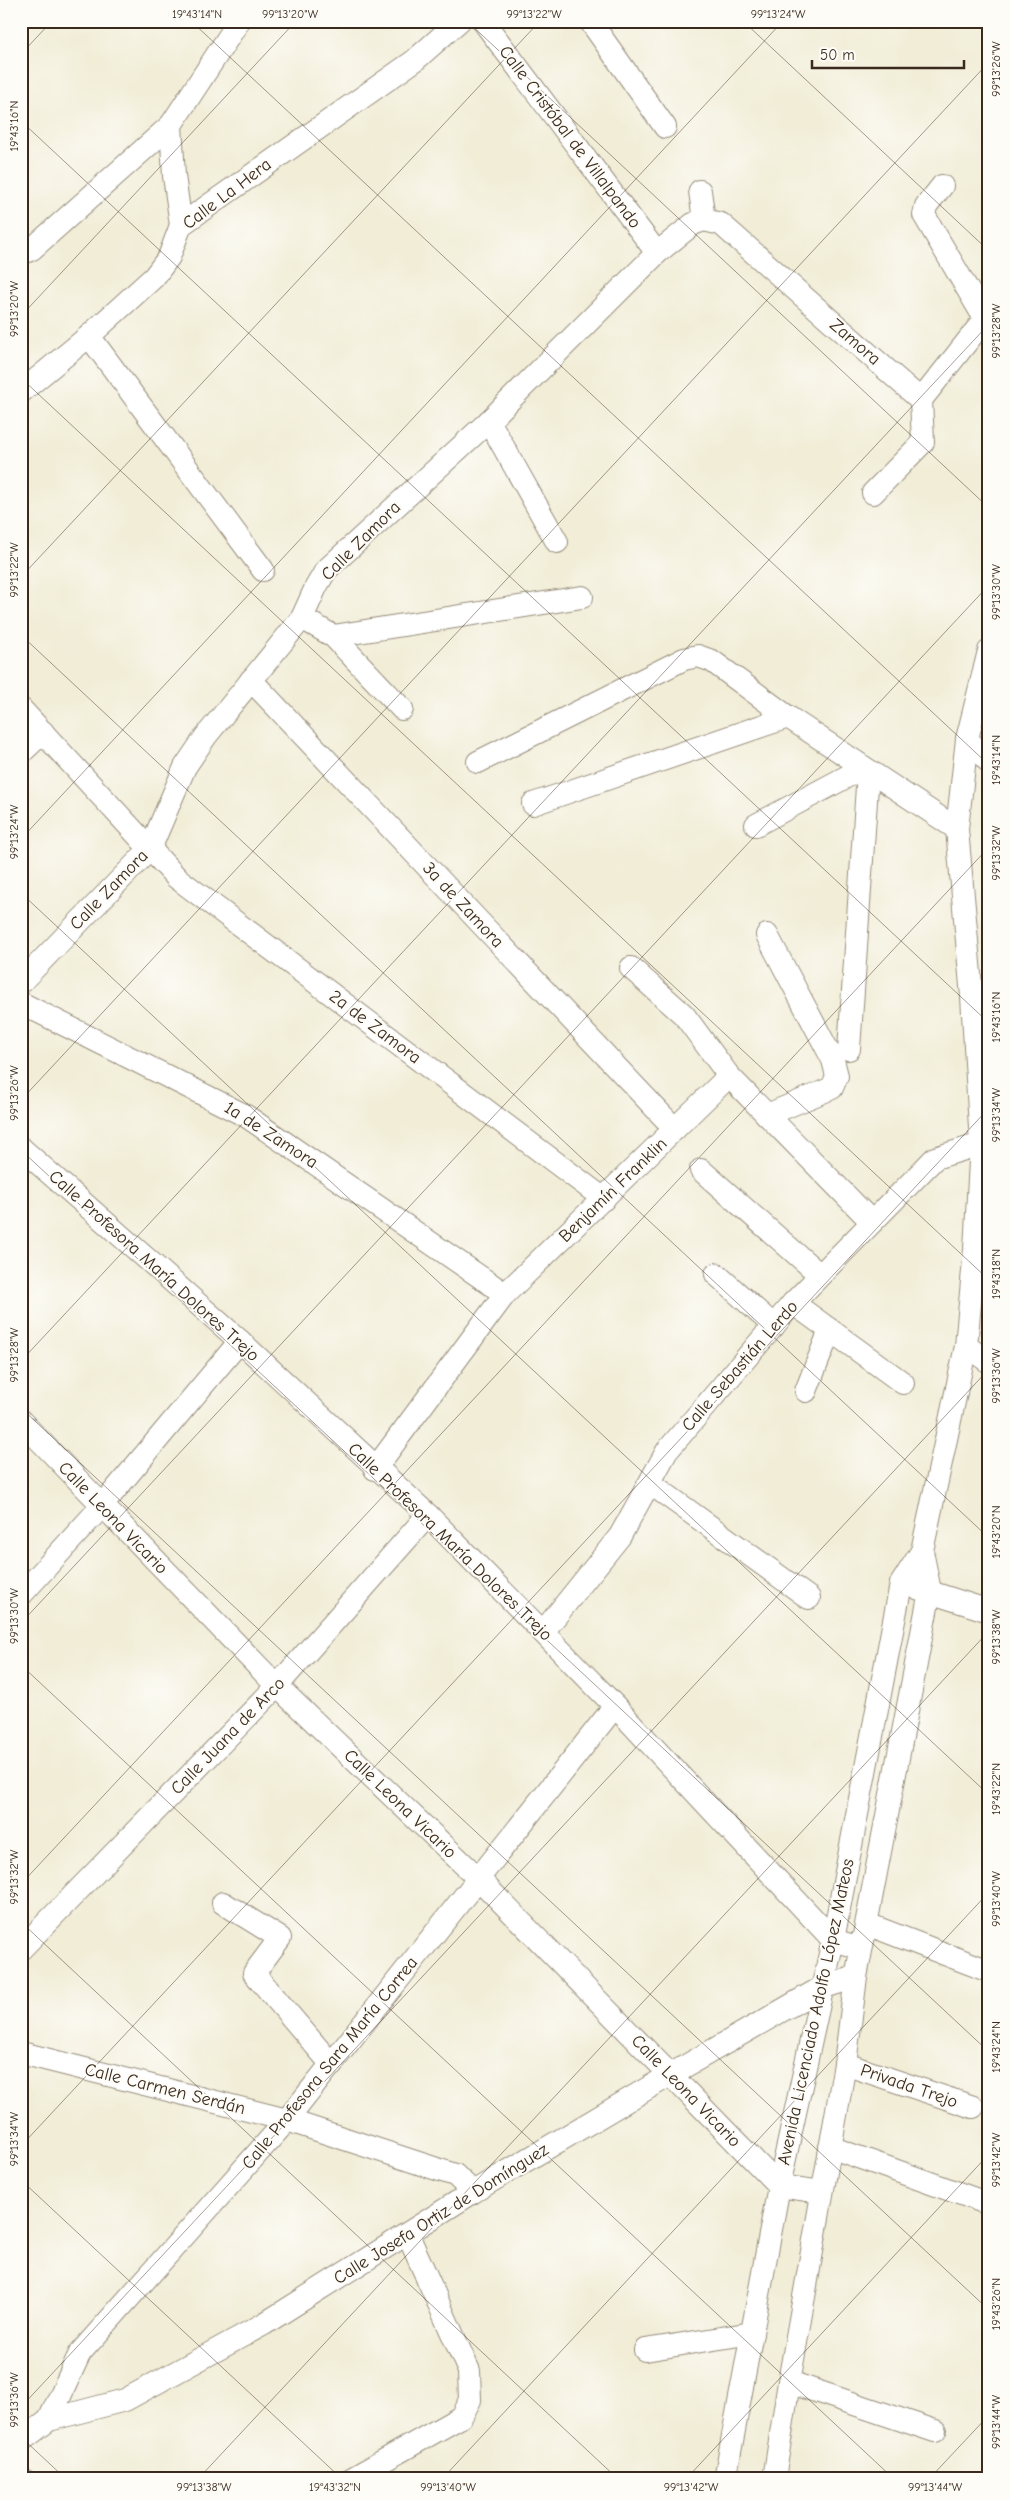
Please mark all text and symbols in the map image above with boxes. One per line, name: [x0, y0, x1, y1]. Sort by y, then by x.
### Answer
text: 19°43'14"N: [172, 7, 222, 21]
text: 99°13'20"W: [262, 7, 319, 21]
text: 99°13'22"W: [506, 7, 562, 21]
text: 99°13'24"W: [751, 7, 806, 21]
scale bar: [812, 38, 965, 70]
text: 99°13'26"W: [989, 41, 1003, 97]
street label: Calle Cristóbal de Villalpando: [494, 42, 646, 232]
text: 50 m: [820, 46, 855, 64]
text: 19°43'16"N: [7, 101, 21, 151]
street label: Calle La Hera: [179, 154, 275, 234]
text: 99°13'20"W: [7, 280, 21, 337]
text: 99°13'28"W: [989, 303, 1003, 359]
street label: Zamora: [825, 314, 885, 370]
street label: Calle Zamora: [317, 497, 405, 585]
text: 99°13'22"W: [7, 542, 21, 598]
text: 99°13'30"W: [989, 563, 1003, 620]
text: 19°43'14"N: [989, 735, 1003, 785]
text: 99°13'24"W: [7, 804, 21, 859]
text: 99°13'32"W: [989, 825, 1003, 880]
street label: Calle Zamora: [65, 845, 153, 935]
street label: 3a de Zamora: [418, 858, 508, 952]
street label: 2a de Zamora: [325, 986, 425, 1068]
text: 19°43'16"N: [989, 992, 1003, 1042]
text: 99°13'26"W: [7, 1065, 21, 1121]
text: 99°13'34"W: [989, 1087, 1003, 1142]
street label: 1a de Zamora: [220, 1097, 322, 1173]
street label: Benjamín Franklin: [555, 1133, 671, 1247]
street label: Calle Profesora María Dolores Trejo: [44, 1166, 264, 1366]
text: 19°43'18"N: [989, 1249, 1003, 1299]
street label: Calle Sebastián Lerdo: [677, 1296, 803, 1436]
text: 99°13'28"W: [7, 1327, 21, 1383]
text: 99°13'36"W: [989, 1348, 1003, 1404]
street label: Calle Profesora María Dolores Trejo: [343, 1439, 557, 1645]
street label: Calle Leona Vicario: [54, 1457, 172, 1579]
text: 19°43'20"N: [989, 1505, 1003, 1559]
text: 99°13'30"W: [7, 1587, 21, 1644]
text: 99°13'38"W: [989, 1609, 1003, 1664]
street label: Calle Juana de Arco: [167, 1673, 289, 1799]
street label: Calle Leona Vicario: [339, 1745, 461, 1863]
text: 19°43'22"N: [989, 1763, 1003, 1815]
text: 99°13'32"W: [7, 1849, 21, 1904]
street label: Avenida Licenciado Adolfo López Mateos: [773, 1857, 859, 2167]
text: 99°13'40"W: [989, 1871, 1003, 1927]
street label: Calle Profesora Sara María Correa: [238, 1952, 422, 2174]
text: 19°43'24"N: [989, 2021, 1003, 2073]
street label: Calle Leona Vicario: [627, 2030, 745, 2152]
street label: Calle Carmen Serdán: [82, 2059, 248, 2119]
street label: Privada Trejo: [858, 2060, 960, 2112]
text: 99°13'34"W: [7, 2111, 21, 2166]
text: 99°13'42"W: [989, 2132, 1003, 2187]
street label: Calle Josefa Ortiz de Domínguez: [330, 2139, 552, 2289]
text: 19°43'26"N: [989, 2278, 1003, 2330]
text: 99°13'36"W: [7, 2372, 21, 2428]
text: 99°13'44"W: [989, 2394, 1003, 2449]
text: 99°13'38"W: [177, 2480, 232, 2494]
text: 19°43'32"N: [309, 2480, 361, 2494]
text: 99°13'40"W: [420, 2480, 476, 2494]
text: 99°13'42"W: [664, 2480, 719, 2494]
text: 99°13'44"W: [908, 2480, 963, 2494]

